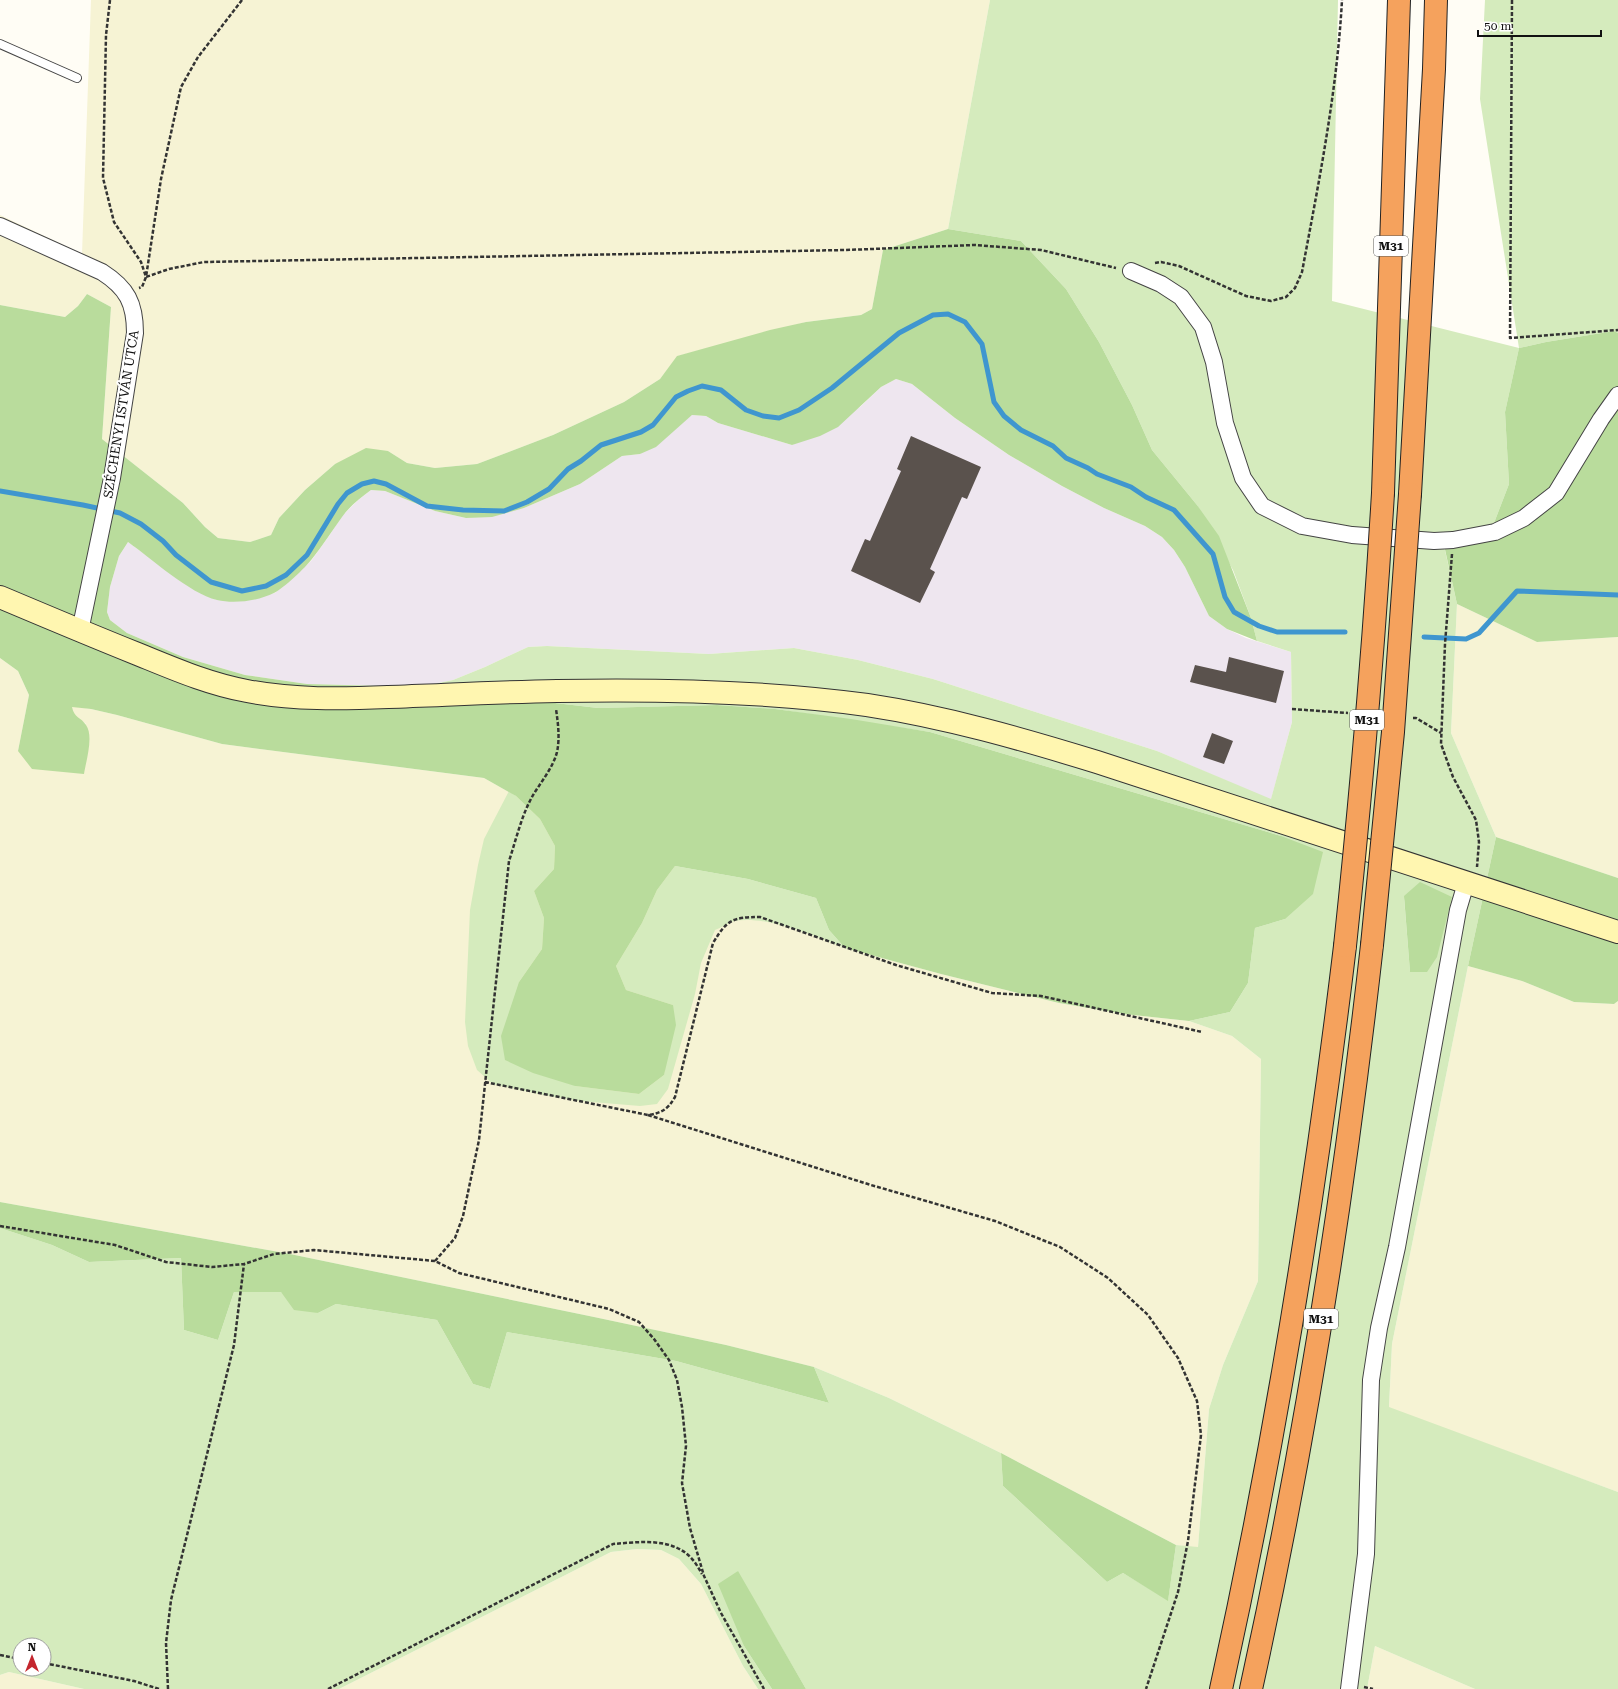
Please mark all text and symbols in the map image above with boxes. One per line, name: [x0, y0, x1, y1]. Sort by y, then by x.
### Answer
scale bar: [1478, 12, 1601, 38]
text: 50 m: [1484, 19, 1511, 33]
road number: M31: [1374, 236, 1408, 256]
street label: SZÉCHENYI ISTVÁN UTCA: [99, 329, 142, 499]
road number: M31: [1350, 710, 1384, 730]
road number: M31: [1304, 1309, 1338, 1329]
north arrow: [12, 1637, 52, 1677]
text: N: [28, 1641, 37, 1654]

